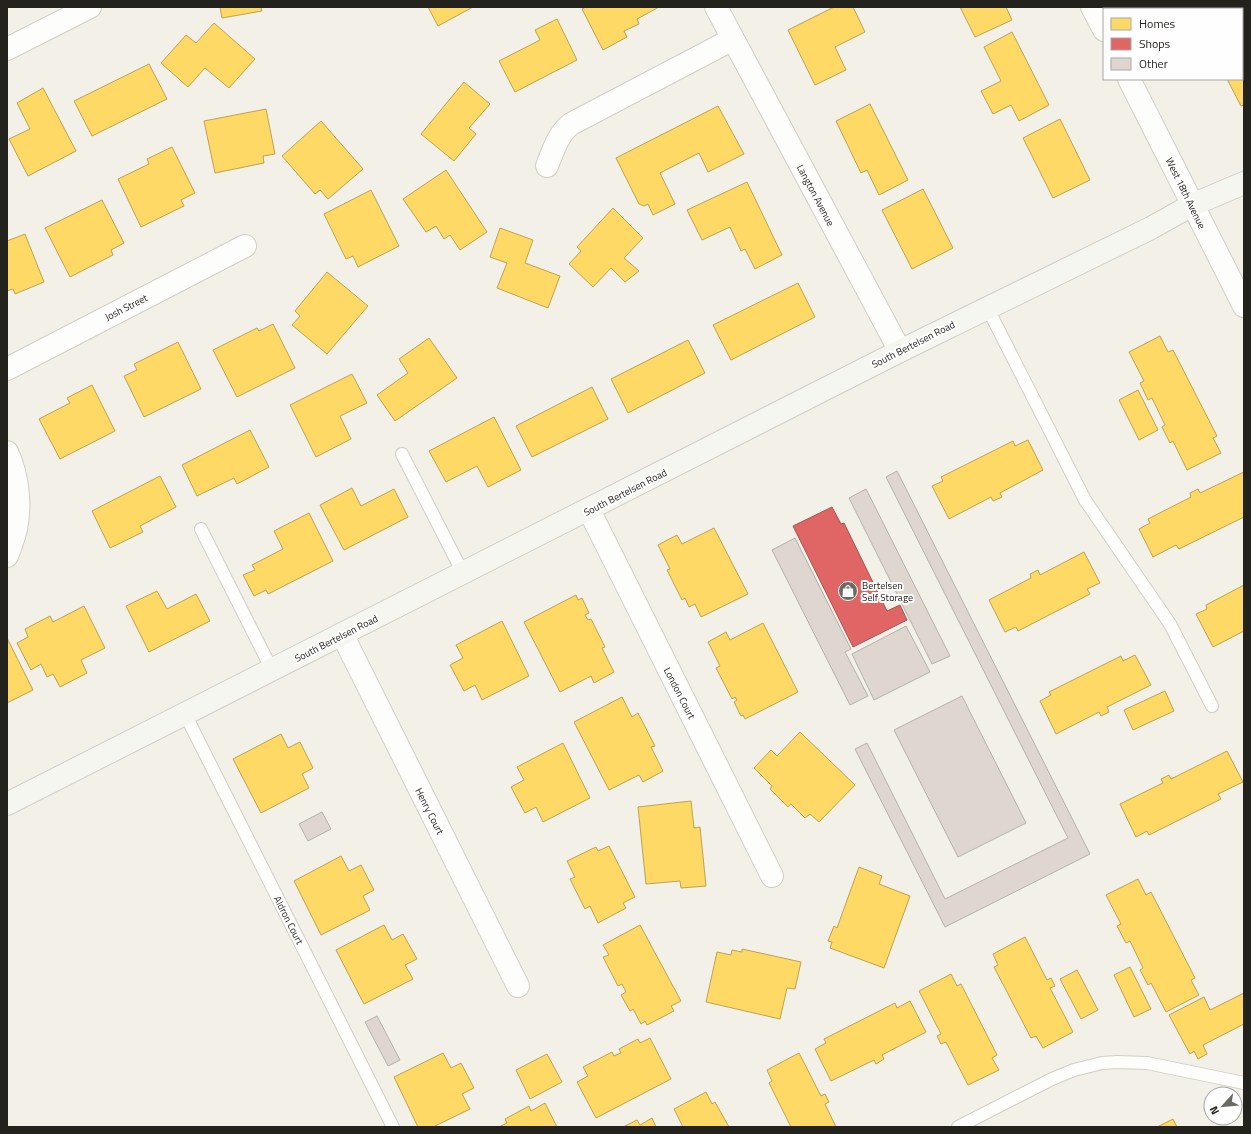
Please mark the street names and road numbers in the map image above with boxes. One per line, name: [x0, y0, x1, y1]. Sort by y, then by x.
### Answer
street label: West 18th Avenue: [1162, 155, 1209, 231]
street label: Langton Avenue: [793, 162, 838, 229]
street label: Josh Street: [102, 290, 151, 325]
street label: South Bertelsen Road: [869, 317, 957, 372]
street label: South Bertelsen Road: [581, 465, 669, 520]
street label: South Bertelsen Road: [292, 611, 380, 666]
street label: London Court: [660, 665, 699, 722]
street label: Henry Court: [411, 785, 448, 838]
street label: Aldron Court: [270, 893, 307, 948]

